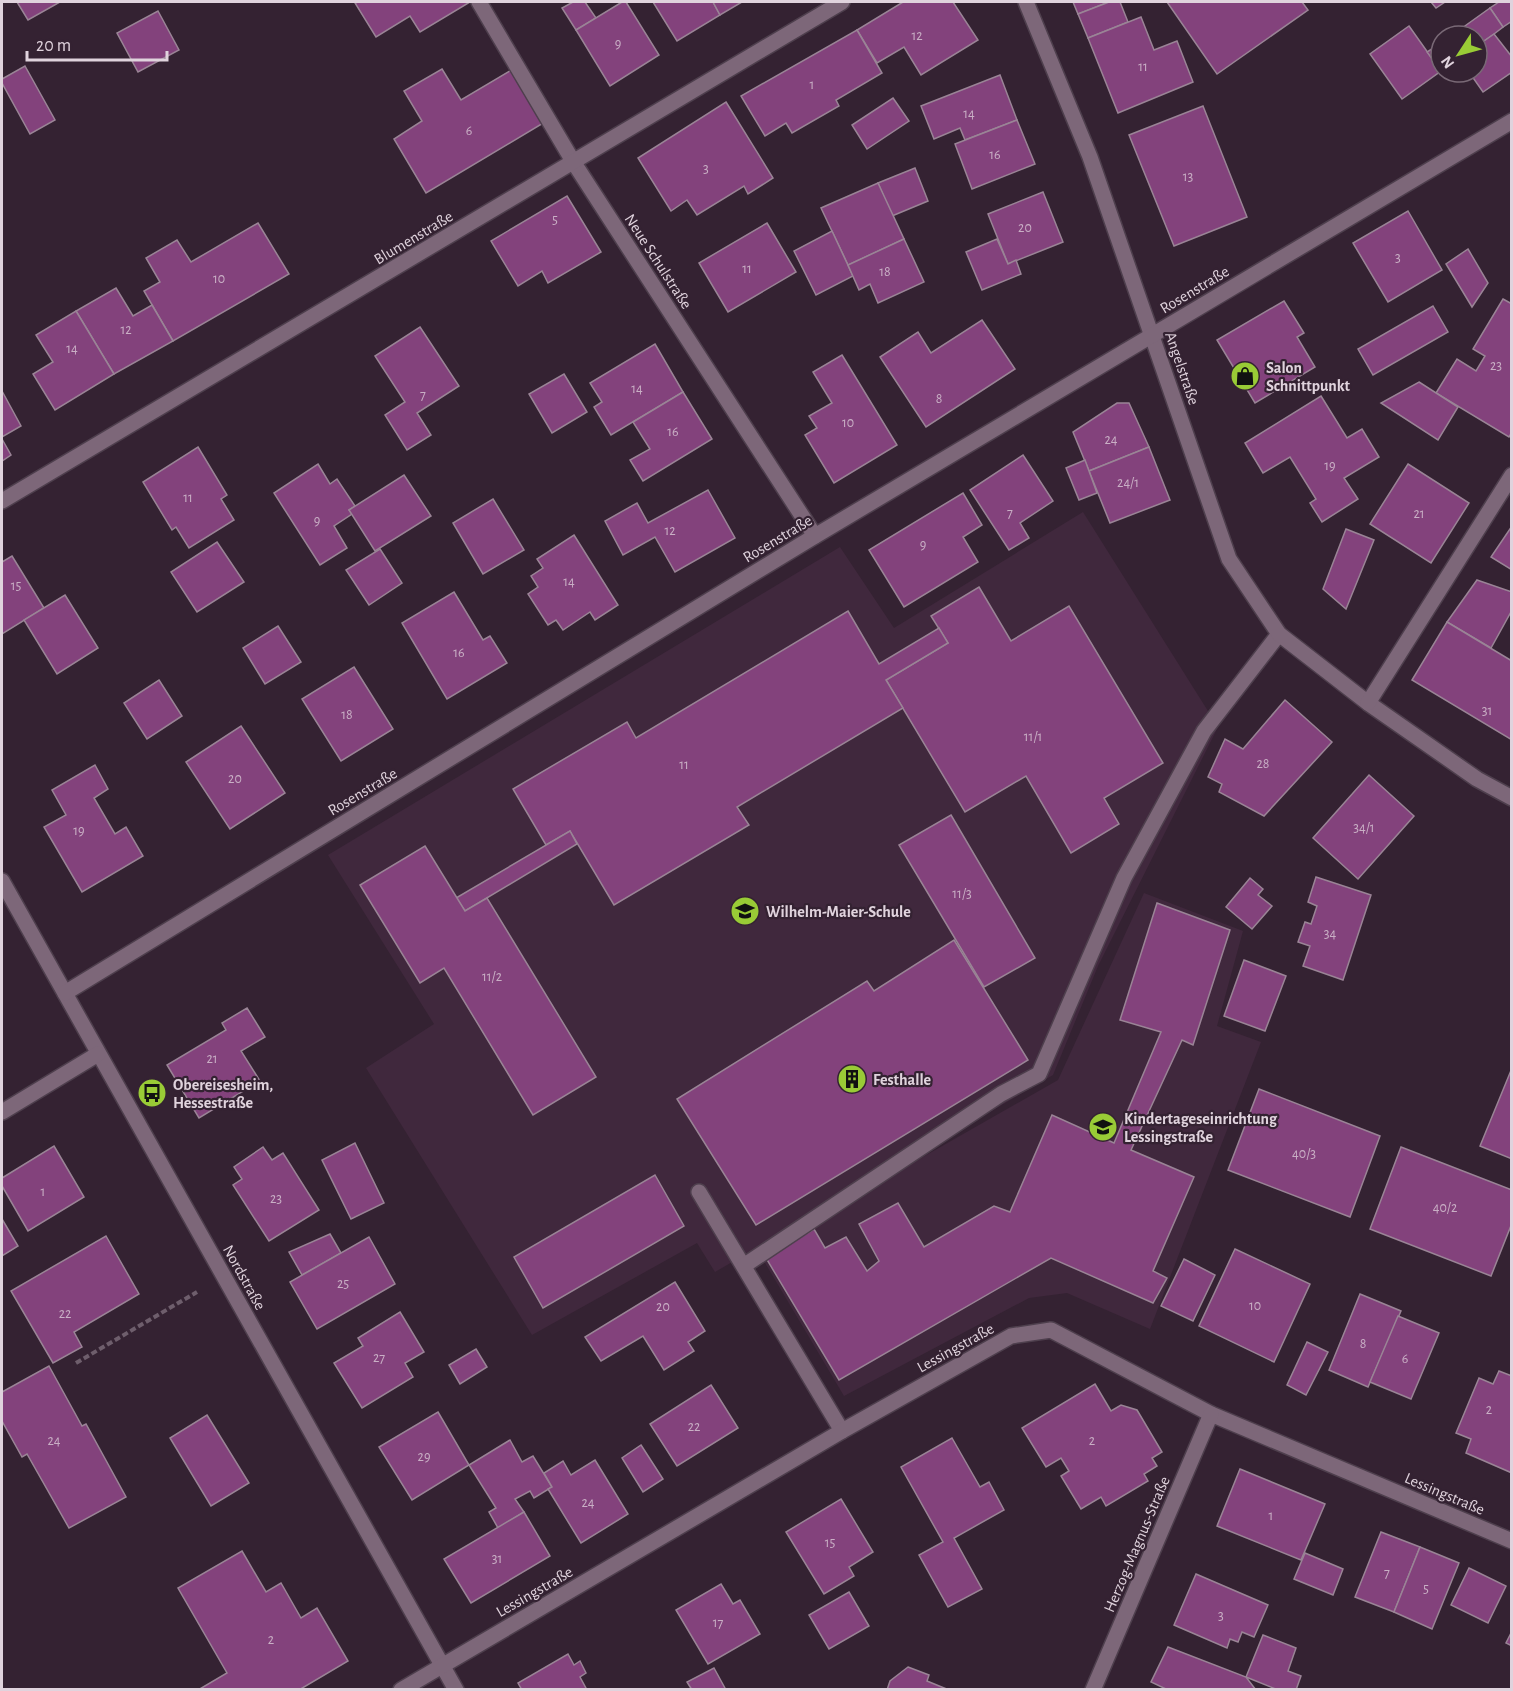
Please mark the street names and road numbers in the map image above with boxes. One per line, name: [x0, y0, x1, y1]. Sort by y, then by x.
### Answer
street label: Blumenstraße: [371, 208, 456, 268]
street label: Neue Schulstraße: [622, 211, 695, 312]
street label: Rosenstraße: [1157, 263, 1232, 317]
street label: Angelstraße: [1162, 330, 1202, 407]
street label: Rosenstraße: [740, 512, 815, 566]
street label: Rosenstraße: [325, 765, 400, 819]
street label: Nordstraße: [220, 1242, 268, 1313]
street label: Lessingstraße: [914, 1320, 997, 1376]
street label: Lessingstraße: [1402, 1470, 1487, 1518]
street label: Herzog-Magnus-Straße: [1101, 1474, 1173, 1615]
street label: Lessingstraße: [494, 1564, 575, 1620]

